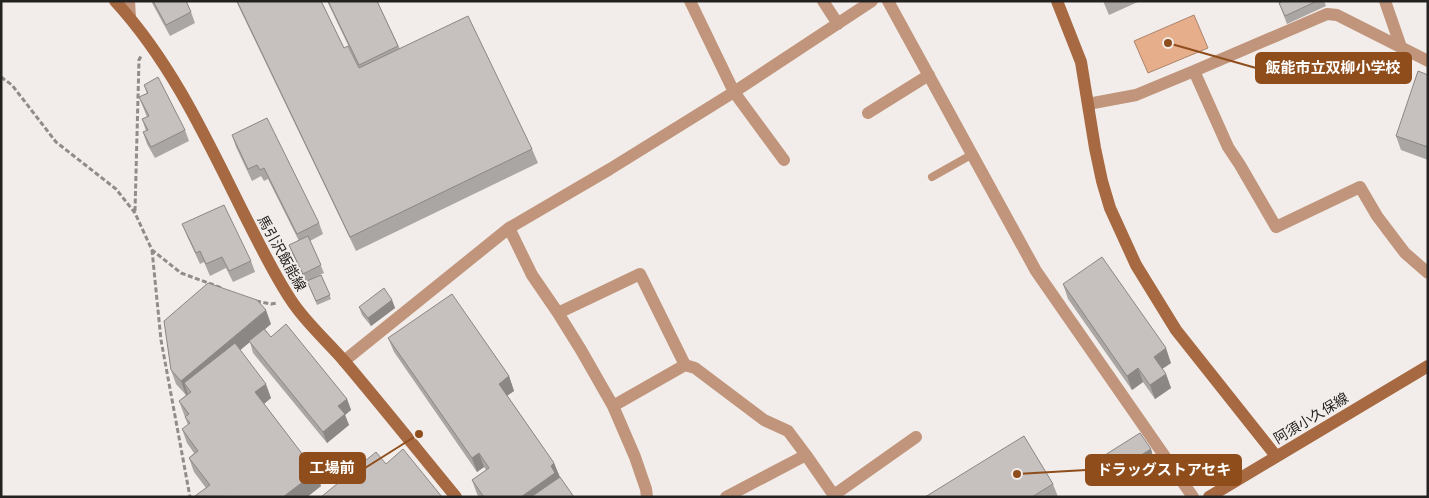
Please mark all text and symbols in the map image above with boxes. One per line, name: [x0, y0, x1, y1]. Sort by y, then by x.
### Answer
callout: 飯能市立双柳小学校: [1256, 53, 1411, 83]
text: 飯能市立双柳小学校: [1265, 59, 1401, 77]
street label: 馬引沢飯能線: [254, 212, 309, 294]
street label: 阿須小久保線: [1271, 390, 1352, 447]
callout: 工場前: [300, 453, 365, 483]
callout: ドラッグストアセキ: [1086, 455, 1241, 485]
text: 工場前: [309, 459, 355, 477]
text: ドラッグストアセキ: [1097, 461, 1231, 479]

